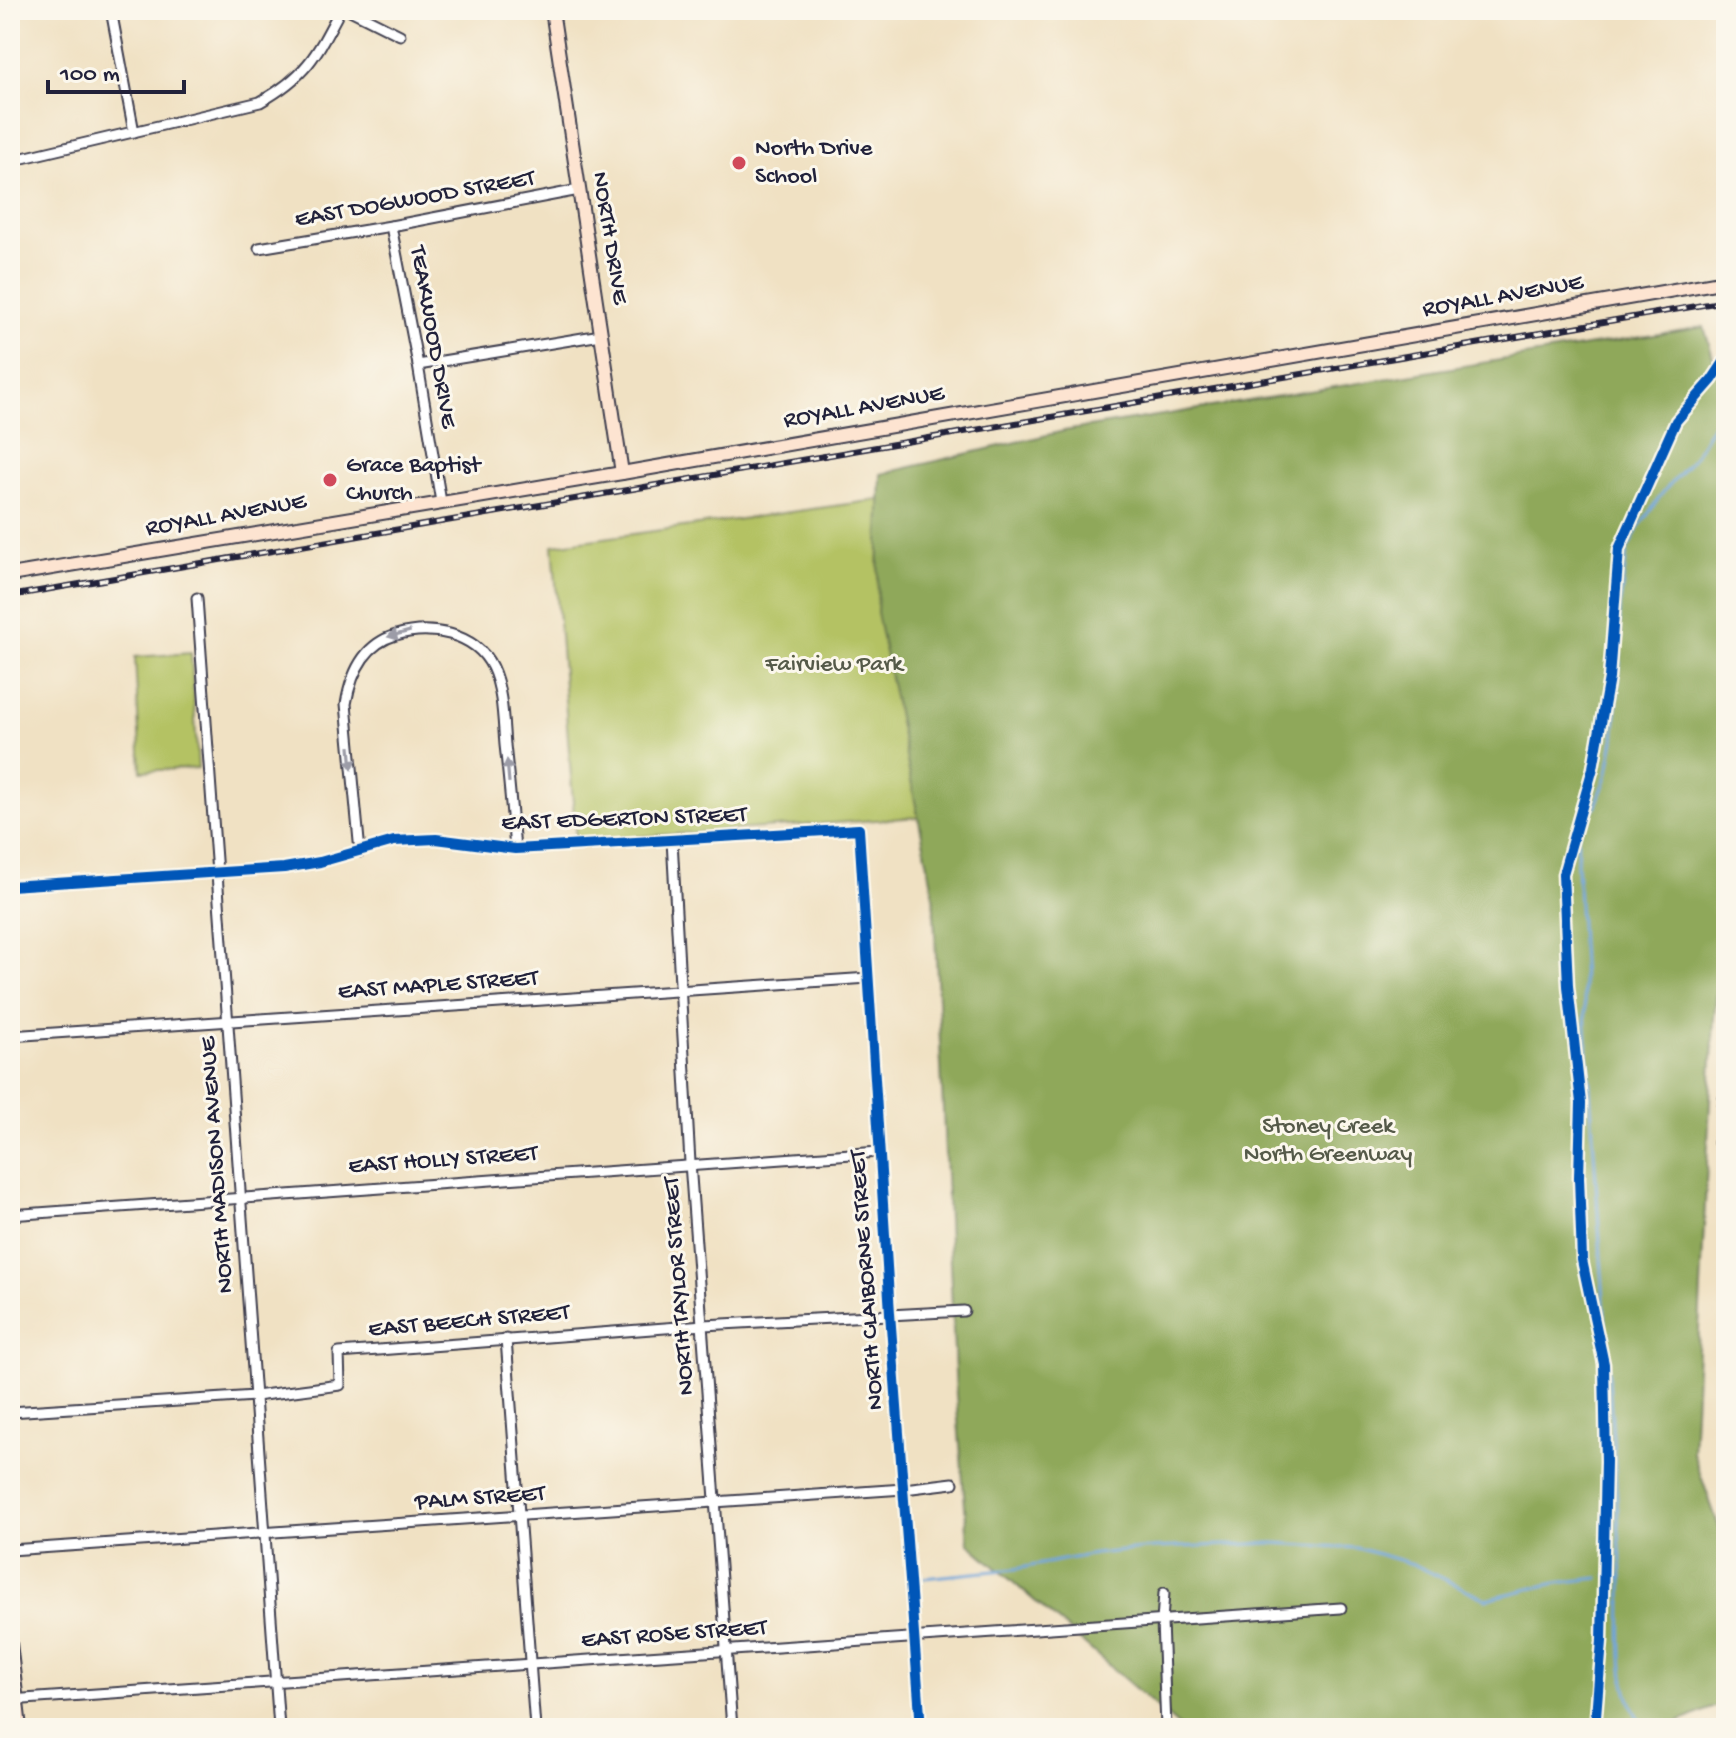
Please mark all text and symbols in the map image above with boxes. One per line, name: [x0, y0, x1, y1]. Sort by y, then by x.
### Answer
scale bar: [48, 44, 184, 94]
text: 100 m: [59, 61, 120, 90]
place label: North Drive School: [755, 135, 873, 192]
marker: North Drive School: [730, 154, 748, 172]
street label: EAST DOGWOOD STREET: [293, 164, 539, 235]
street label: NORTH DRIVE: [584, 170, 634, 307]
street label: TEAKWOOD DRIVE: [401, 242, 462, 431]
street label: ROYALL AVENUE: [1420, 268, 1587, 325]
street label: ROYALL AVENUE: [781, 379, 948, 436]
place label: Grace Baptist Church: [346, 452, 482, 509]
marker: Grace Baptist Church: [321, 471, 339, 489]
street label: ROYALL AVENUE: [143, 487, 310, 544]
one-way arrow: [386, 629, 411, 641]
park label: Fairview Park: [764, 651, 905, 680]
one-way arrow: [345, 745, 358, 770]
one-way arrow: [501, 758, 514, 783]
street label: EAST EDGERTON STREET: [501, 801, 749, 839]
street label: EAST MAPLE STREET: [337, 964, 541, 1007]
street label: NORTH MADISON AVENUE: [194, 1035, 241, 1294]
park label: Stoney Creek North Greenway: [1244, 1113, 1412, 1170]
street label: EAST HOLLY STREET: [347, 1140, 540, 1182]
street label: NORTH CLAIBORNE STREET: [844, 1147, 892, 1411]
street label: NORTH TAYLOR STREET: [658, 1174, 702, 1396]
street label: EAST BEECH STREET: [367, 1299, 573, 1345]
street label: PALM STREET: [413, 1480, 548, 1518]
street label: EAST ROSE STREET: [580, 1614, 770, 1656]

